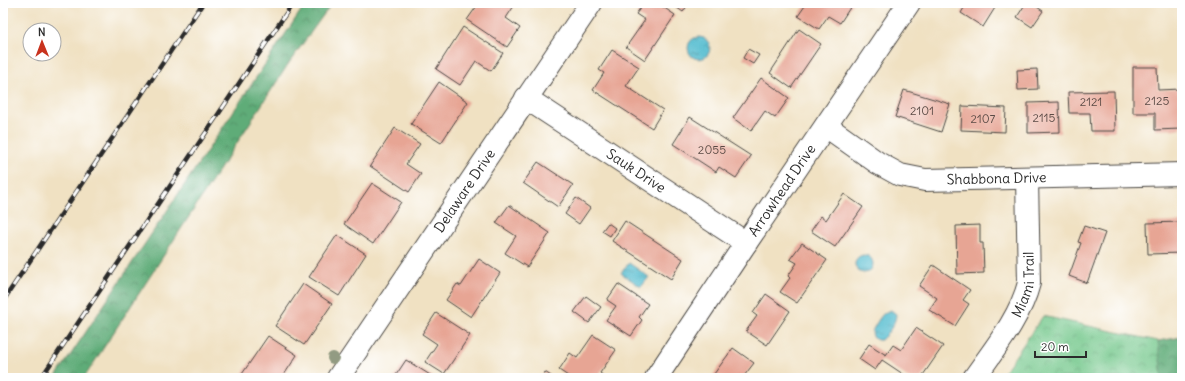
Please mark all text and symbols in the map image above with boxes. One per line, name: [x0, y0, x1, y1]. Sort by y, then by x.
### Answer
north arrow: [22, 22, 62, 62]
text: N: [38, 25, 46, 39]
house number: 2125: [1145, 93, 1170, 108]
house number: 2121: [1080, 94, 1102, 109]
house number: 2101: [910, 103, 934, 118]
house number: 2115: [1032, 110, 1056, 125]
house number: 2107: [971, 111, 996, 126]
street label: Arrowhead Drive: [744, 141, 819, 240]
house number: 2055: [698, 142, 726, 157]
street label: Delaware Drive: [430, 145, 499, 236]
street label: Sauk Drive: [603, 145, 669, 197]
street label: Shabbona Drive: [947, 168, 1047, 188]
street label: Miami Trail: [1008, 252, 1038, 320]
scale bar: [1035, 333, 1086, 359]
text: 20 m: [1041, 339, 1069, 354]

